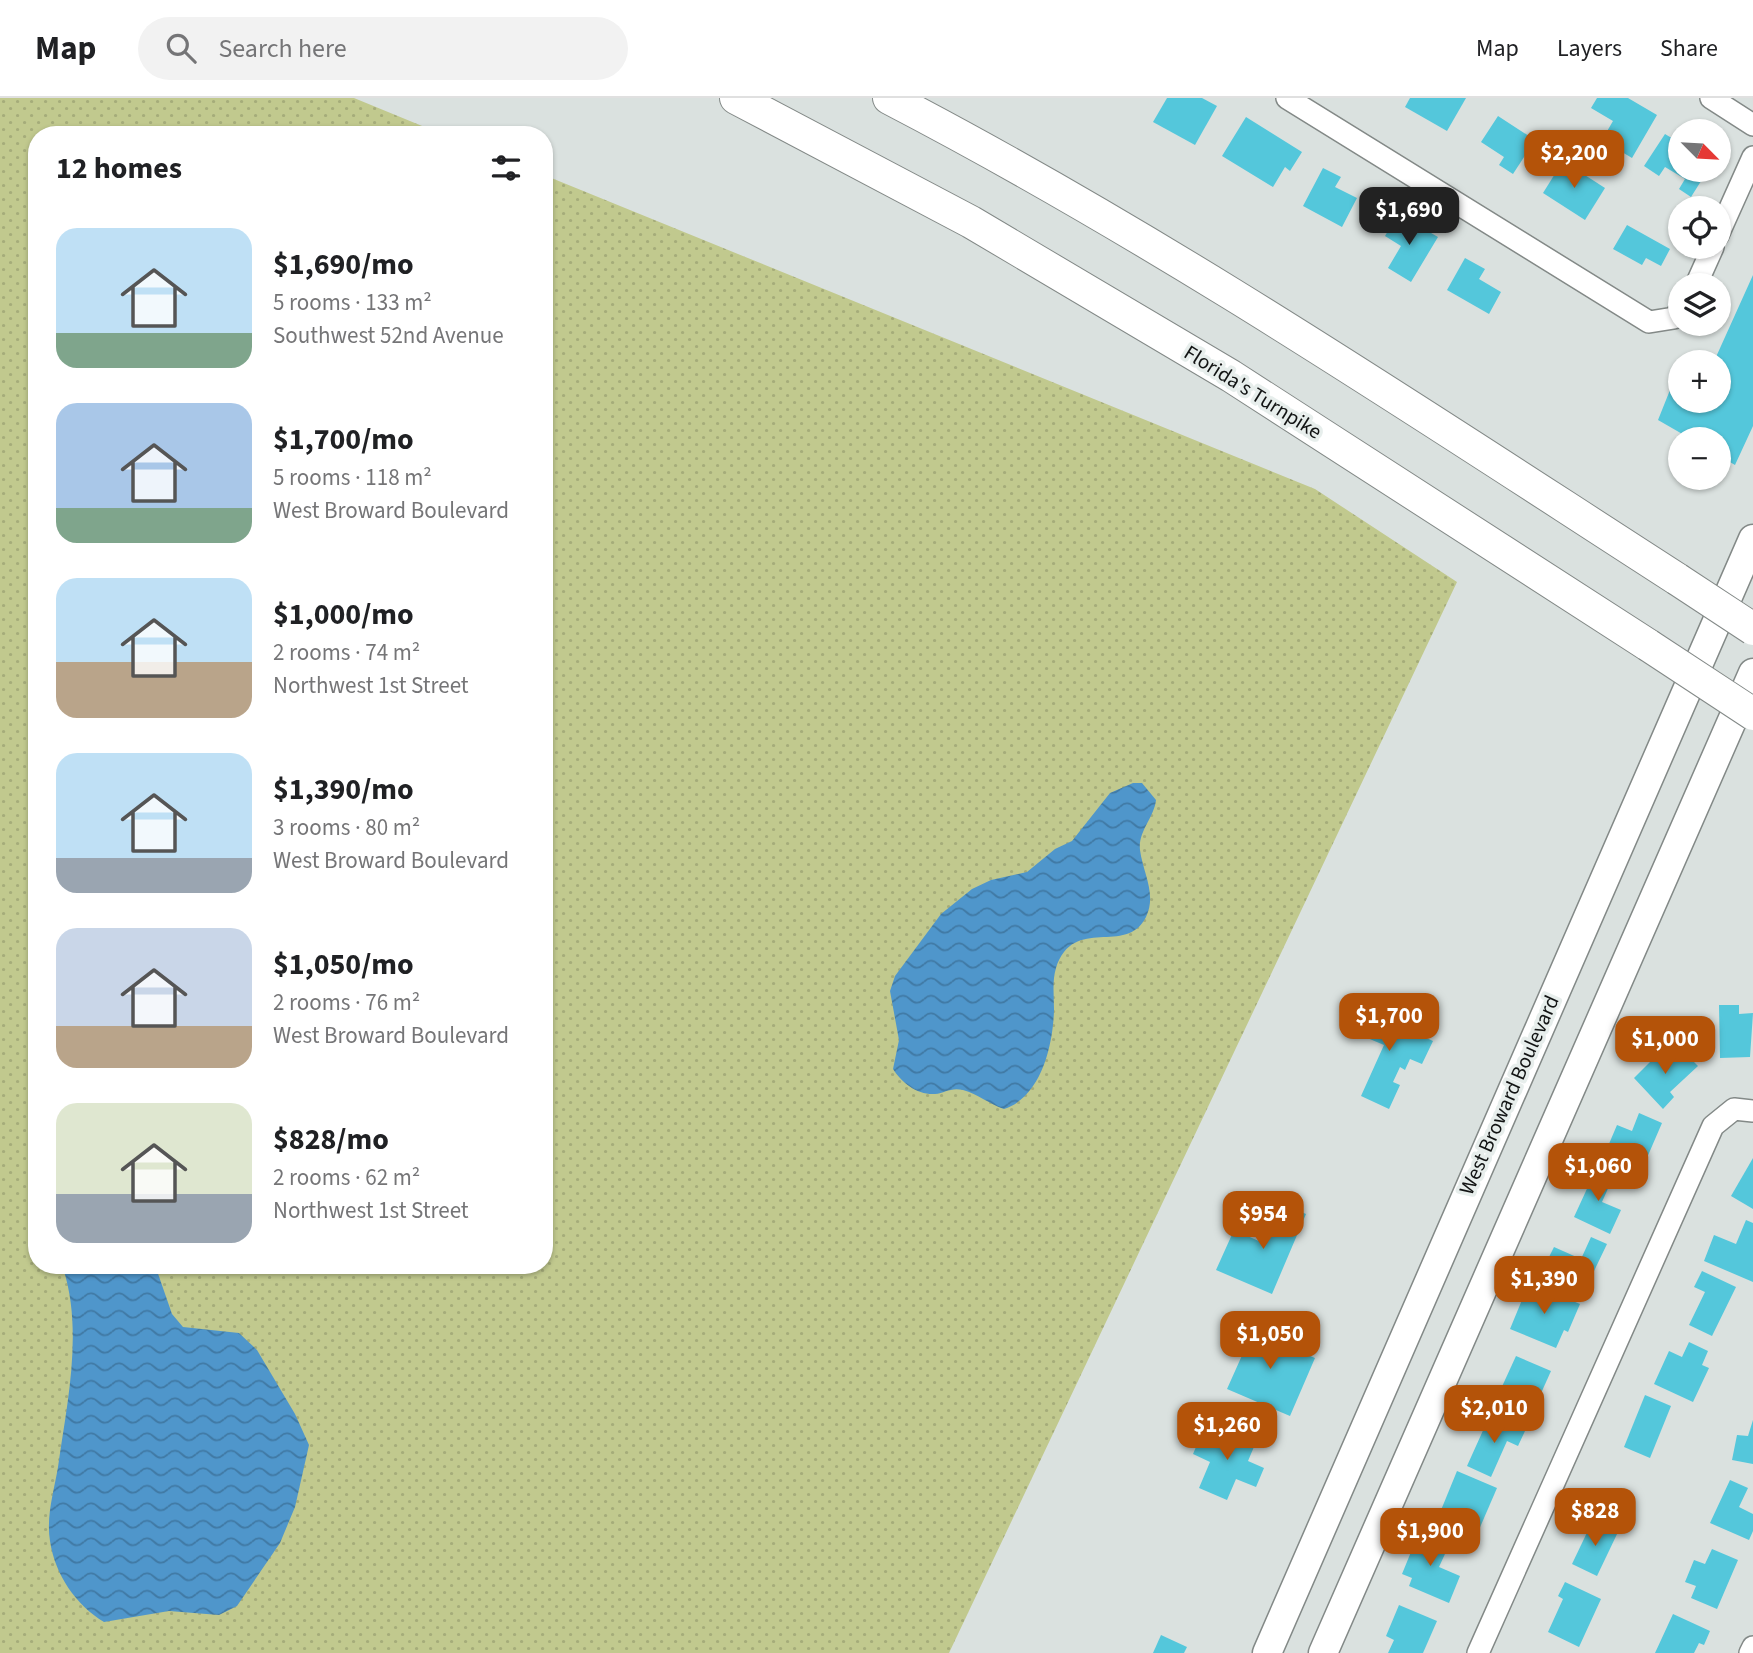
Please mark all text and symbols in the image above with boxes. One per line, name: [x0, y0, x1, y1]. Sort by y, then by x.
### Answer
search box: [138, 17, 628, 80]
text: Map: [35, 25, 96, 72]
icon: search: [162, 29, 200, 67]
text: Search here: [218, 30, 347, 67]
text: Map: [1476, 31, 1519, 66]
text: Layers: [1557, 31, 1622, 66]
text: Share: [1660, 31, 1718, 66]
north arrow: [1668, 119, 1731, 182]
map controls: [1668, 119, 1731, 490]
pin: $2,200: [1517, 130, 1631, 190]
text: $2,200: [1540, 136, 1608, 169]
text: 12 homes: [56, 147, 182, 190]
icon: filters: [487, 149, 525, 187]
pin: $1,690: [1352, 188, 1466, 247]
text: $1,690: [1375, 193, 1443, 226]
button: locate: [1668, 196, 1731, 259]
text: $1,690/mo: [273, 243, 414, 286]
icon: home: [112, 256, 196, 340]
button: layers: [1668, 273, 1731, 336]
text: 5 rooms · 133 m²: [273, 286, 432, 319]
text: Southwest 52nd Avenue: [273, 319, 504, 352]
street label: Florida's Turnpike: [1178, 338, 1328, 446]
button: +: [1668, 350, 1731, 413]
text: $1,700/mo: [273, 418, 414, 461]
button: −: [1668, 427, 1731, 490]
icon: home: [112, 431, 196, 515]
text: 5 rooms · 118 m²: [273, 461, 432, 494]
text: West Broward Boulevard: [273, 494, 509, 527]
text: $1,000/mo: [273, 593, 414, 636]
icon: home: [112, 606, 196, 690]
text: 2 rooms · 74 m²: [273, 636, 420, 669]
text: Northwest 1st Street: [273, 669, 469, 702]
text: $1,390/mo: [273, 768, 414, 811]
icon: home: [112, 781, 196, 865]
text: 3 rooms · 80 m²: [273, 811, 420, 844]
text: West Broward Boulevard: [273, 844, 509, 877]
text: $1,050/mo: [273, 943, 414, 986]
icon: home: [112, 956, 196, 1040]
text: 2 rooms · 76 m²: [273, 986, 420, 1019]
street label: West Broward Boulevard: [1451, 990, 1567, 1200]
pin: $1,700: [1332, 993, 1446, 1053]
text: $1,700: [1355, 999, 1423, 1032]
pin: $1,000: [1608, 1016, 1722, 1076]
text: West Broward Boulevard: [273, 1019, 509, 1052]
text: $1,000: [1631, 1022, 1699, 1055]
text: $828/mo: [273, 1118, 389, 1161]
icon: home: [112, 1131, 196, 1215]
pin: $1,060: [1541, 1144, 1655, 1203]
text: $1,060: [1564, 1149, 1632, 1182]
text: 2 rooms · 62 m²: [273, 1161, 420, 1194]
pin: $954: [1222, 1192, 1304, 1251]
text: Northwest 1st Street: [273, 1194, 469, 1227]
text: $954: [1239, 1197, 1287, 1230]
pin: $1,390: [1487, 1256, 1601, 1316]
text: $1,390: [1510, 1262, 1578, 1295]
pin: $1,050: [1213, 1312, 1327, 1371]
text: $1,050: [1236, 1317, 1304, 1350]
pin: $2,010: [1437, 1386, 1551, 1445]
text: $2,010: [1460, 1391, 1528, 1424]
pin: $1,260: [1170, 1402, 1284, 1462]
text: $1,260: [1193, 1408, 1261, 1441]
pin: $828: [1554, 1488, 1636, 1548]
text: $828: [1571, 1494, 1619, 1527]
pin: $1,900: [1373, 1508, 1487, 1568]
text: $1,900: [1396, 1514, 1464, 1547]

